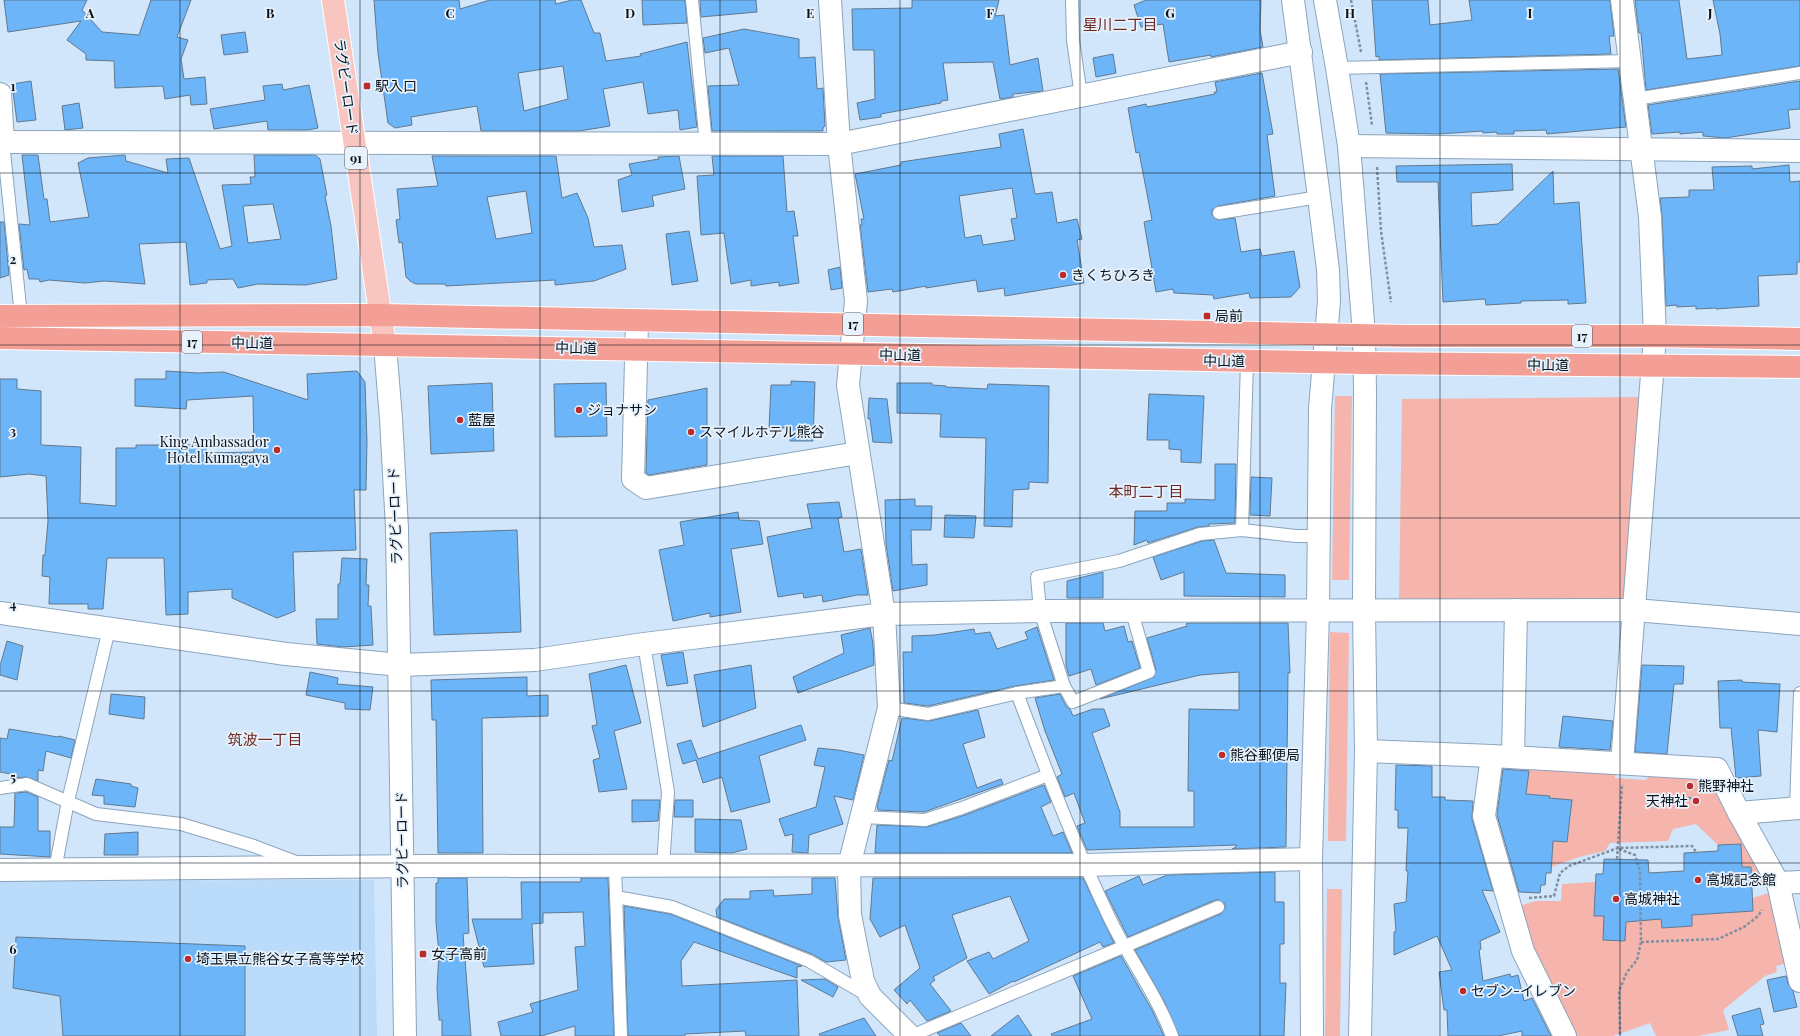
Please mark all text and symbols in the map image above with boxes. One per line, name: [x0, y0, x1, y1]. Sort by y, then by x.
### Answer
text: A: [85, 4, 95, 21]
text: B: [266, 4, 275, 21]
text: C: [445, 4, 455, 21]
text: D: [625, 4, 635, 21]
text: E: [806, 4, 814, 21]
text: F: [986, 4, 994, 21]
text: G: [1165, 4, 1175, 21]
text: H: [1345, 4, 1355, 21]
text: I: [1528, 4, 1533, 21]
text: J: [1707, 4, 1713, 21]
district label: 星川二丁目: [1082, 14, 1158, 34]
street label: ラグビーロード: [330, 37, 363, 137]
place label: 駅入口: [375, 76, 417, 95]
text: 1: [11, 77, 16, 94]
marker: 駅入口: [362, 81, 372, 91]
road number: 91: [345, 147, 367, 169]
text: 2: [10, 250, 17, 267]
place label: きくちひろき: [1071, 265, 1155, 284]
marker: きくちひろき: [1058, 270, 1068, 280]
place label: 局前: [1215, 306, 1243, 325]
marker: 局前: [1202, 311, 1212, 321]
road number: 17: [843, 313, 863, 335]
road number: 17: [1572, 325, 1592, 347]
road number: 17: [182, 331, 202, 353]
street label: 中山道: [231, 333, 273, 352]
street label: 中山道: [555, 338, 597, 357]
street label: 中山道: [879, 345, 921, 364]
street label: 中山道: [1203, 351, 1245, 370]
street label: 中山道: [1527, 355, 1569, 374]
place label: ジョナサン: [587, 400, 657, 419]
marker: ジョナサン: [574, 405, 584, 415]
place label: 藍屋: [468, 410, 496, 429]
marker: 藍屋: [455, 415, 465, 425]
text: 3: [10, 422, 16, 439]
place label: スマイルホテル熊谷: [699, 422, 825, 441]
marker: スマイルホテル熊谷: [686, 427, 696, 437]
place label: King Ambassador Hotel Kumagaya: [159, 432, 270, 467]
marker: King Ambassador Hotel Kumagaya: [272, 445, 282, 455]
street label: ラグビーロード: [383, 467, 406, 565]
district label: 本町二丁目: [1108, 481, 1184, 501]
text: 4: [10, 595, 17, 612]
district label: 筑波一丁目: [227, 729, 303, 749]
place label: 熊谷郵便局: [1230, 745, 1300, 764]
marker: 熊谷郵便局: [1217, 750, 1227, 760]
text: 5: [10, 768, 16, 785]
place label: 熊野神社: [1698, 776, 1754, 795]
marker: 熊野神社: [1685, 781, 1695, 791]
street label: ラグビーロード: [391, 791, 412, 889]
place label: 天神社: [1646, 791, 1688, 810]
marker: 天神社: [1691, 796, 1701, 806]
place label: 高城記念館: [1706, 870, 1776, 889]
marker: 高城記念館: [1693, 875, 1703, 885]
place label: 高城神社: [1624, 889, 1680, 908]
marker: 高城神社: [1611, 894, 1621, 904]
text: 6: [9, 940, 17, 957]
place label: 女子高前: [431, 944, 487, 963]
place label: 埼玉県立熊谷女子高等学校: [196, 949, 364, 968]
marker: 女子高前: [418, 949, 428, 959]
marker: 埼玉県立熊谷女子高等学校: [183, 954, 193, 964]
place label: セブン-イレブン: [1471, 981, 1576, 1000]
marker: セブン-イレブン: [1458, 986, 1468, 996]

